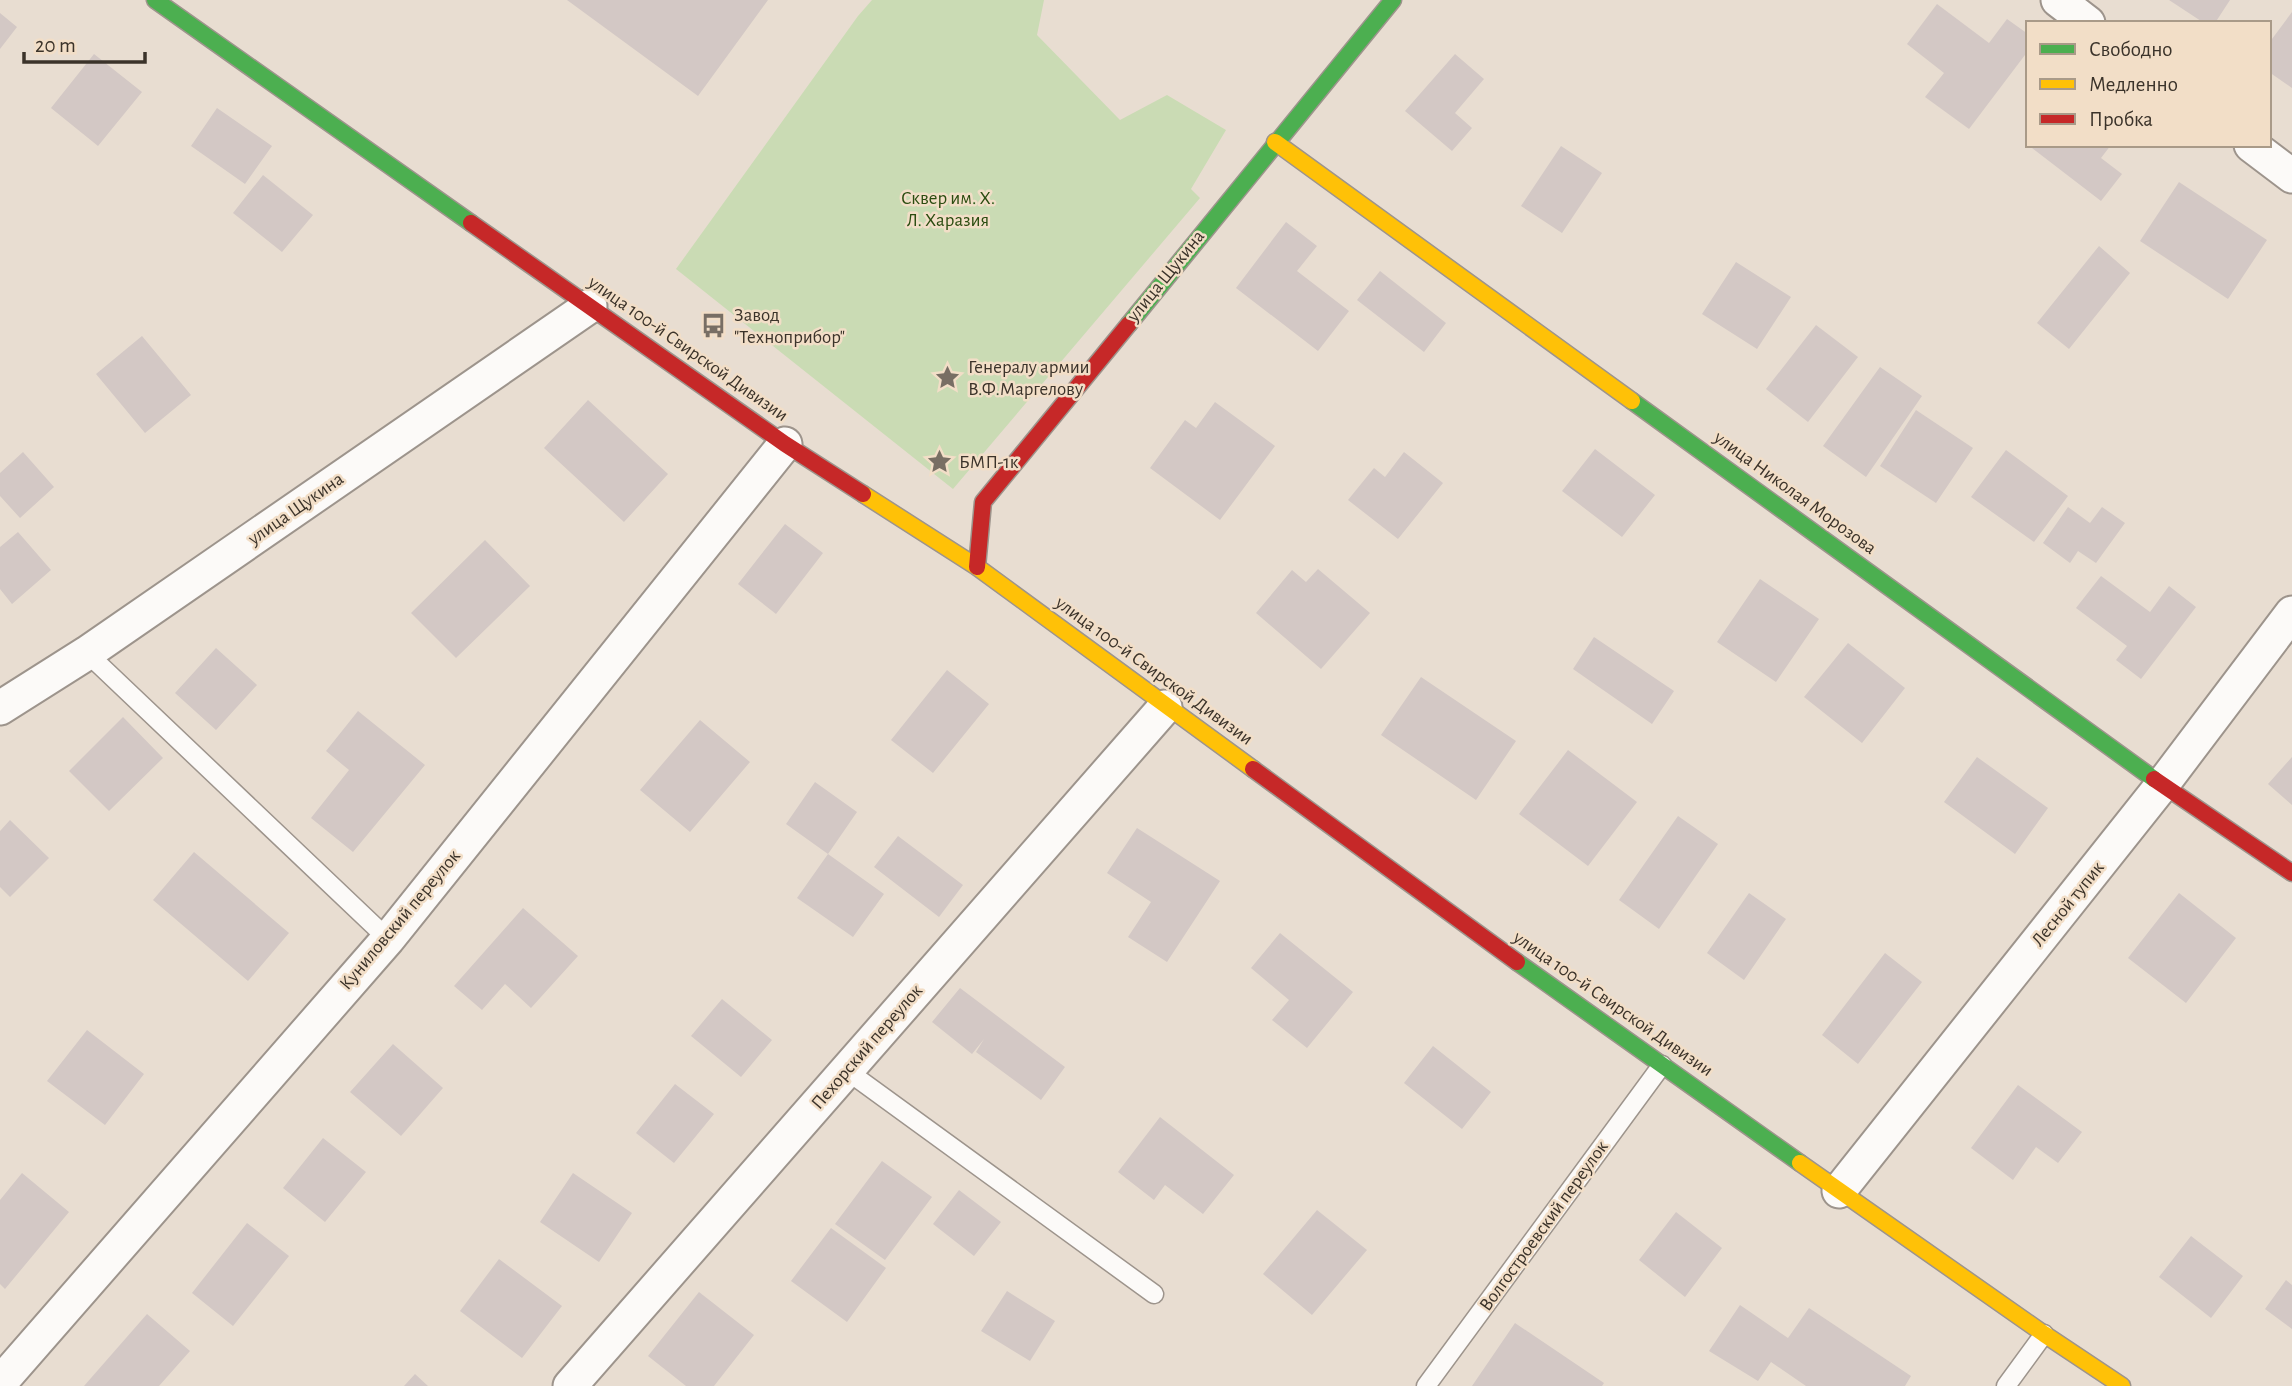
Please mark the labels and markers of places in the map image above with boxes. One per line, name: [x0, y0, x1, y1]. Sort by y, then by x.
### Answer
place label: Завод "Техноприбор": [734, 306, 845, 347]
bus stop icon: Завод "Техноприбор": [700, 312, 728, 340]
place label: Генералу армии В.Ф.Маргелову: [968, 358, 1090, 399]
place icon: Генералу армии В.Ф.Маргелову: [934, 364, 962, 392]
place icon: БМП-1к: [925, 448, 953, 476]
place label: БМП-1к: [959, 453, 1019, 472]

